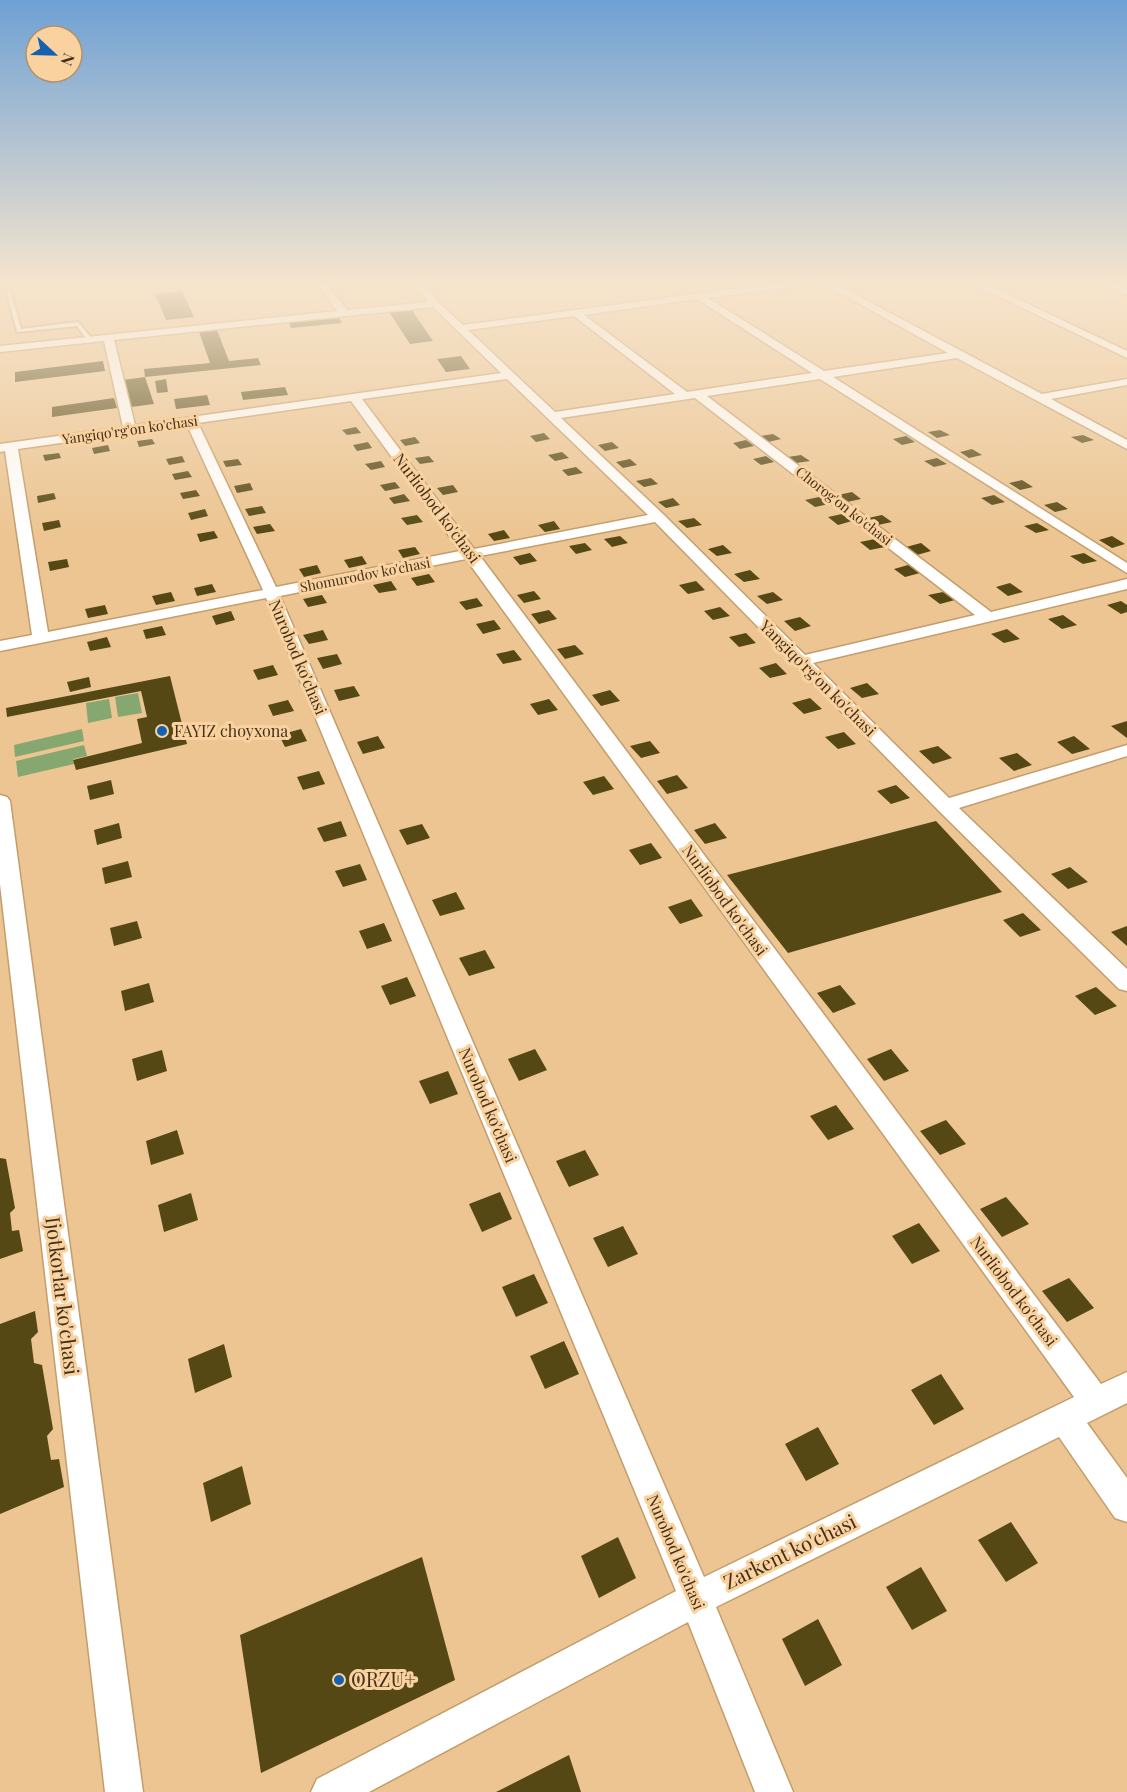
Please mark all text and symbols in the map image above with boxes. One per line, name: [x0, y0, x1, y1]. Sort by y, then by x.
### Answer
north arrow: [24, 24, 84, 84]
text: N: [56, 51, 80, 70]
street label: Yangiqo'rg'on ko'chasi: [60, 411, 199, 449]
street label: Nurliobod ko'chasi: [389, 449, 486, 567]
street label: Chorog'on ko'chasi: [792, 462, 896, 549]
street label: Shomurodov ko'chasi: [298, 553, 432, 596]
street label: Nurobod ko'chasi: [265, 596, 332, 718]
street label: Yangiqo'rg'on ko'chasi: [755, 614, 881, 740]
place label: FAYIZ choyxona: [174, 720, 288, 741]
marker: FAYIZ choyxona: [155, 724, 169, 738]
street label: Nurliobod ko'chasi: [678, 840, 773, 960]
street label: Nurobod ko'chasi: [455, 1044, 522, 1166]
street label: Ijotkorlar ko'chasi: [40, 1215, 87, 1377]
street label: Nurliobod ko'chasi: [966, 1232, 1063, 1350]
street label: Nurobod ko'chasi: [643, 1491, 710, 1613]
street label: Zarkent ko'chasi: [718, 1507, 860, 1594]
place label: ORZU+: [351, 1665, 416, 1692]
marker: ORZU+: [332, 1673, 346, 1687]

